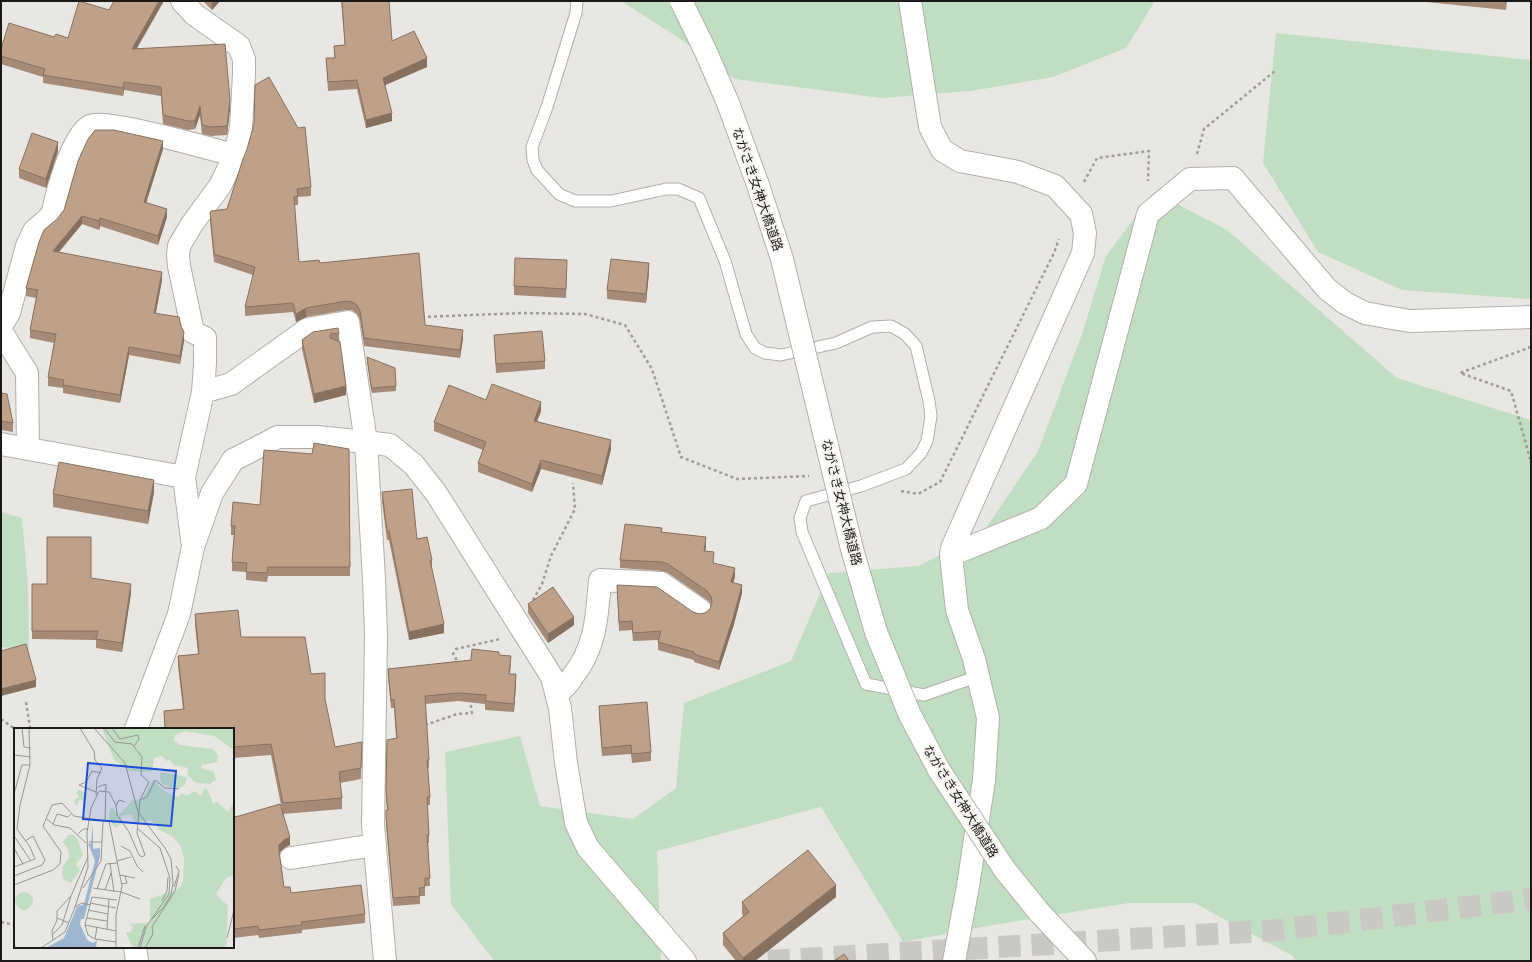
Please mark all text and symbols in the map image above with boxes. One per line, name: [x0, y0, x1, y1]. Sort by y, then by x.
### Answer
street label: ながさき女神大橋道路: [728, 125, 788, 253]
street label: ながさき女神大橋道路: [818, 437, 866, 567]
inset map: [14, 728, 234, 948]
street label: ながさき女神大橋道路: [919, 741, 1003, 861]

